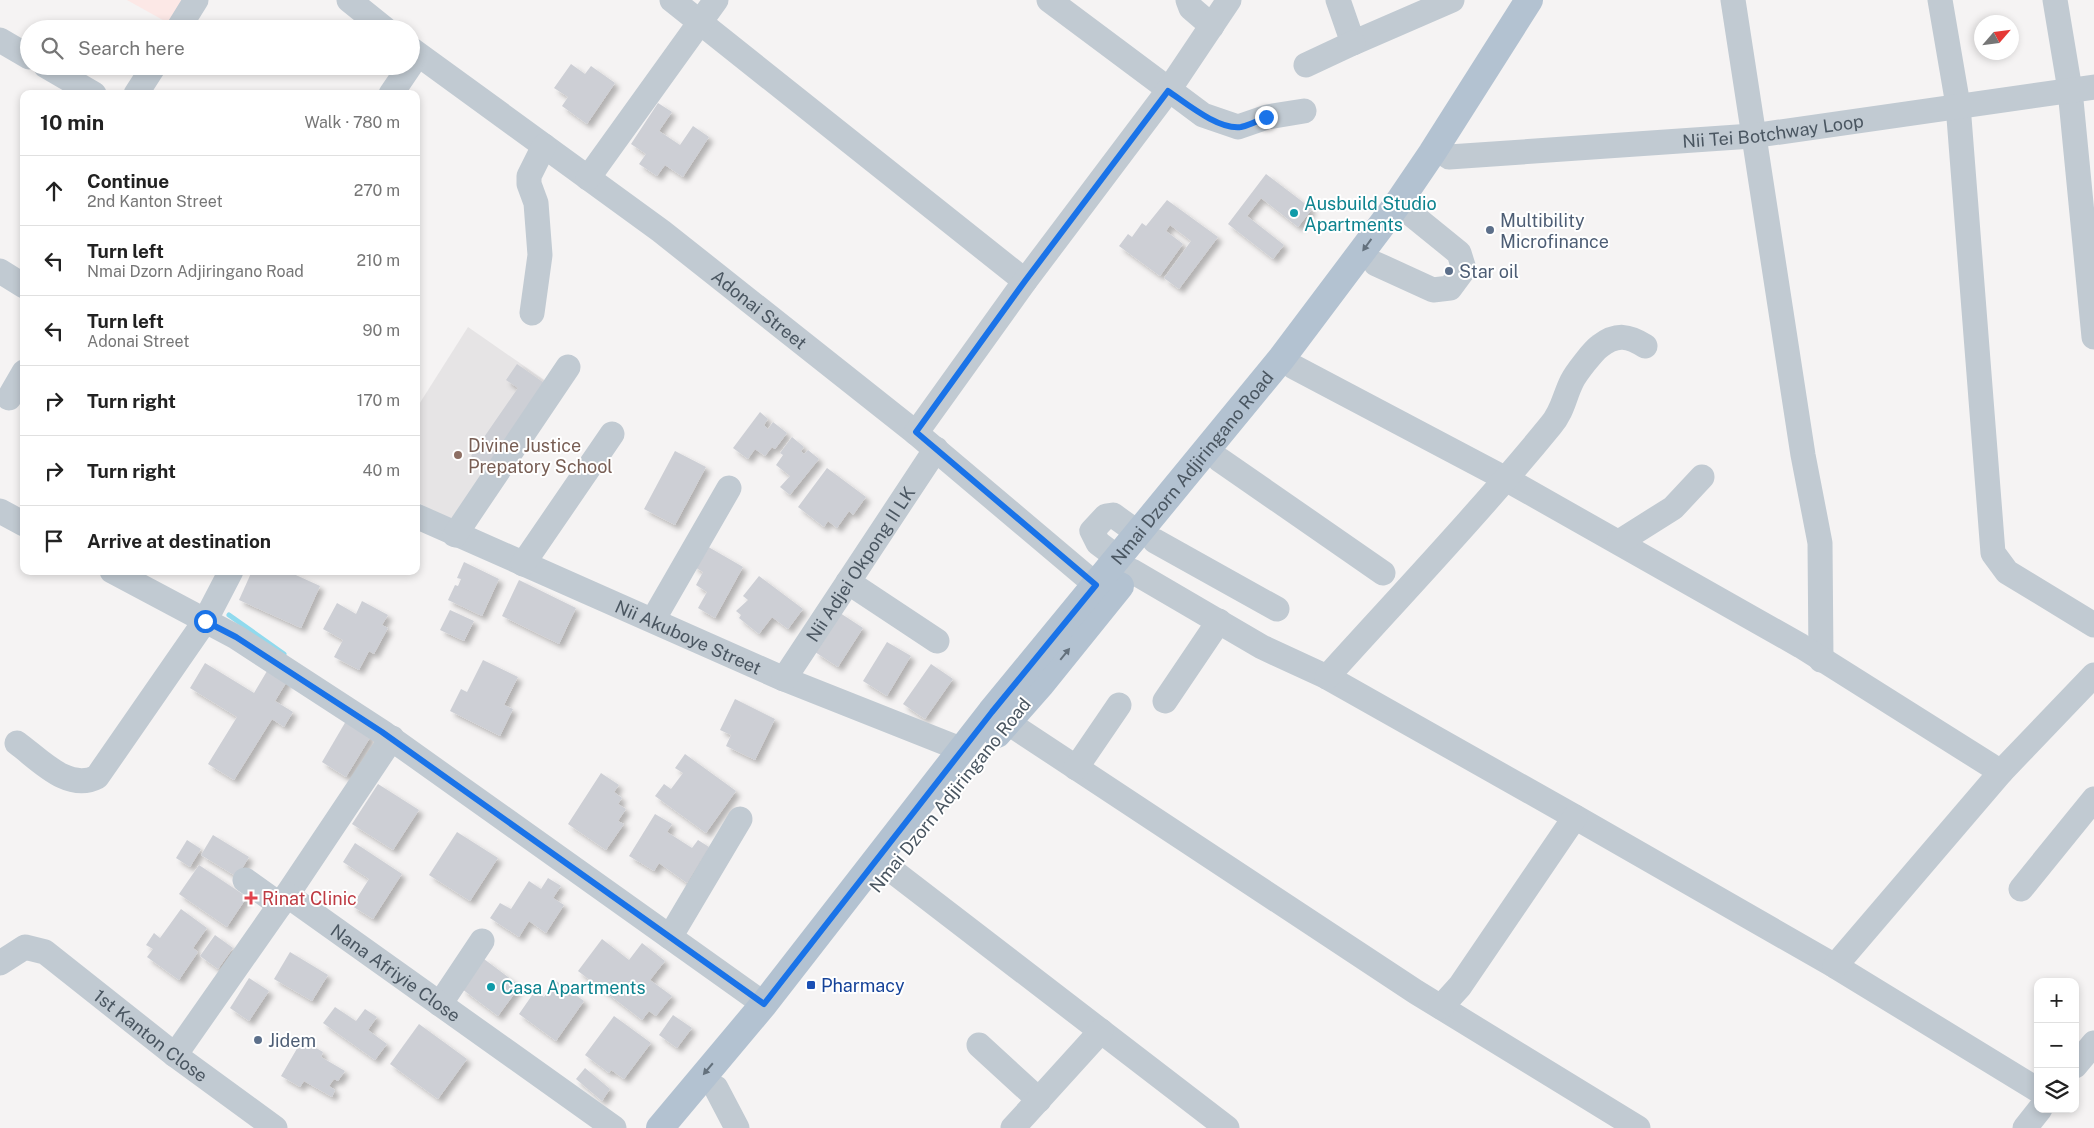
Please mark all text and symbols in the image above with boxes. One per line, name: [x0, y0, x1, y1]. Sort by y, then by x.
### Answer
north arrow: [1974, 15, 2019, 60]
search box: [20, 20, 420, 75]
icon: search: [38, 34, 66, 62]
text: Search here: [78, 37, 185, 59]
route end: [1255, 106, 1278, 129]
text: 10 min: [40, 110, 104, 135]
street label: Nii Tei Botchway Loop: [1681, 110, 1865, 151]
text: Walk · 780 m: [304, 113, 400, 132]
text: Continue: [87, 170, 169, 192]
icon: ahead: [40, 177, 68, 205]
text: 270 m: [354, 181, 400, 200]
text: 2nd Kanton Street: [87, 192, 223, 211]
place label: Ausbuild Studio Apartments: [1304, 193, 1437, 235]
marker: Ausbuild Studio Apartments: [1288, 207, 1300, 219]
place label: Multibility Microfinance: [1500, 210, 1609, 252]
marker: Multibility Microfinance: [1484, 224, 1496, 236]
one-way arrow: [1362, 238, 1372, 252]
text: Turn left: [87, 240, 164, 262]
icon: left: [40, 247, 68, 275]
text: 210 m: [356, 251, 400, 270]
place label: Star oil: [1459, 261, 1519, 282]
text: Nmai Dzorn Adjiringano Road: [87, 262, 304, 281]
street label: Adonai Street: [708, 265, 811, 353]
marker: Star oil: [1443, 265, 1455, 277]
text: Turn left: [87, 310, 164, 332]
icon: left: [40, 317, 68, 345]
text: 90 m: [363, 321, 400, 340]
text: Adonai Street: [87, 332, 189, 351]
street label: Nmai Dzorn Adjiringano Road: [1106, 367, 1277, 569]
icon: right: [40, 387, 68, 415]
text: Turn right: [87, 390, 176, 412]
text: 170 m: [357, 391, 400, 410]
place label: Divine Justice Prepatory School: [468, 435, 613, 477]
marker: Divine Justice Prepatory School: [452, 449, 464, 461]
icon: right: [40, 457, 68, 485]
text: Turn right: [87, 460, 176, 482]
text: 40 m: [362, 461, 400, 480]
street label: Nii Adjei Okpong II LK: [801, 482, 919, 645]
icon: arrive: [40, 527, 68, 555]
text: Arrive at destination: [87, 530, 271, 552]
street label: Nii Akuboye Street: [612, 595, 765, 678]
route start: [194, 610, 217, 633]
one-way arrow: [1060, 648, 1071, 661]
street label: Nmai Dzorn Adjiringano Road: [865, 694, 1035, 896]
place label: Rinat Clinic: [262, 888, 357, 909]
marker: Rinat Clinic: [244, 891, 258, 905]
street label: Nana Afriyie Close: [327, 919, 465, 1026]
place label: Pharmacy: [821, 975, 905, 996]
place label: Casa Apartments: [501, 977, 646, 998]
map controls: [2034, 978, 2079, 1113]
button: +: [2034, 978, 2079, 1023]
marker: Pharmacy: [805, 979, 817, 991]
marker: Casa Apartments: [485, 981, 497, 993]
street label: 1st Kanton Close: [90, 984, 212, 1086]
button: −: [2034, 1023, 2079, 1068]
place label: Jidem: [268, 1030, 316, 1051]
marker: Jidem: [252, 1034, 264, 1046]
one-way arrow: [703, 1062, 714, 1075]
button: layers: [2034, 1068, 2079, 1113]

